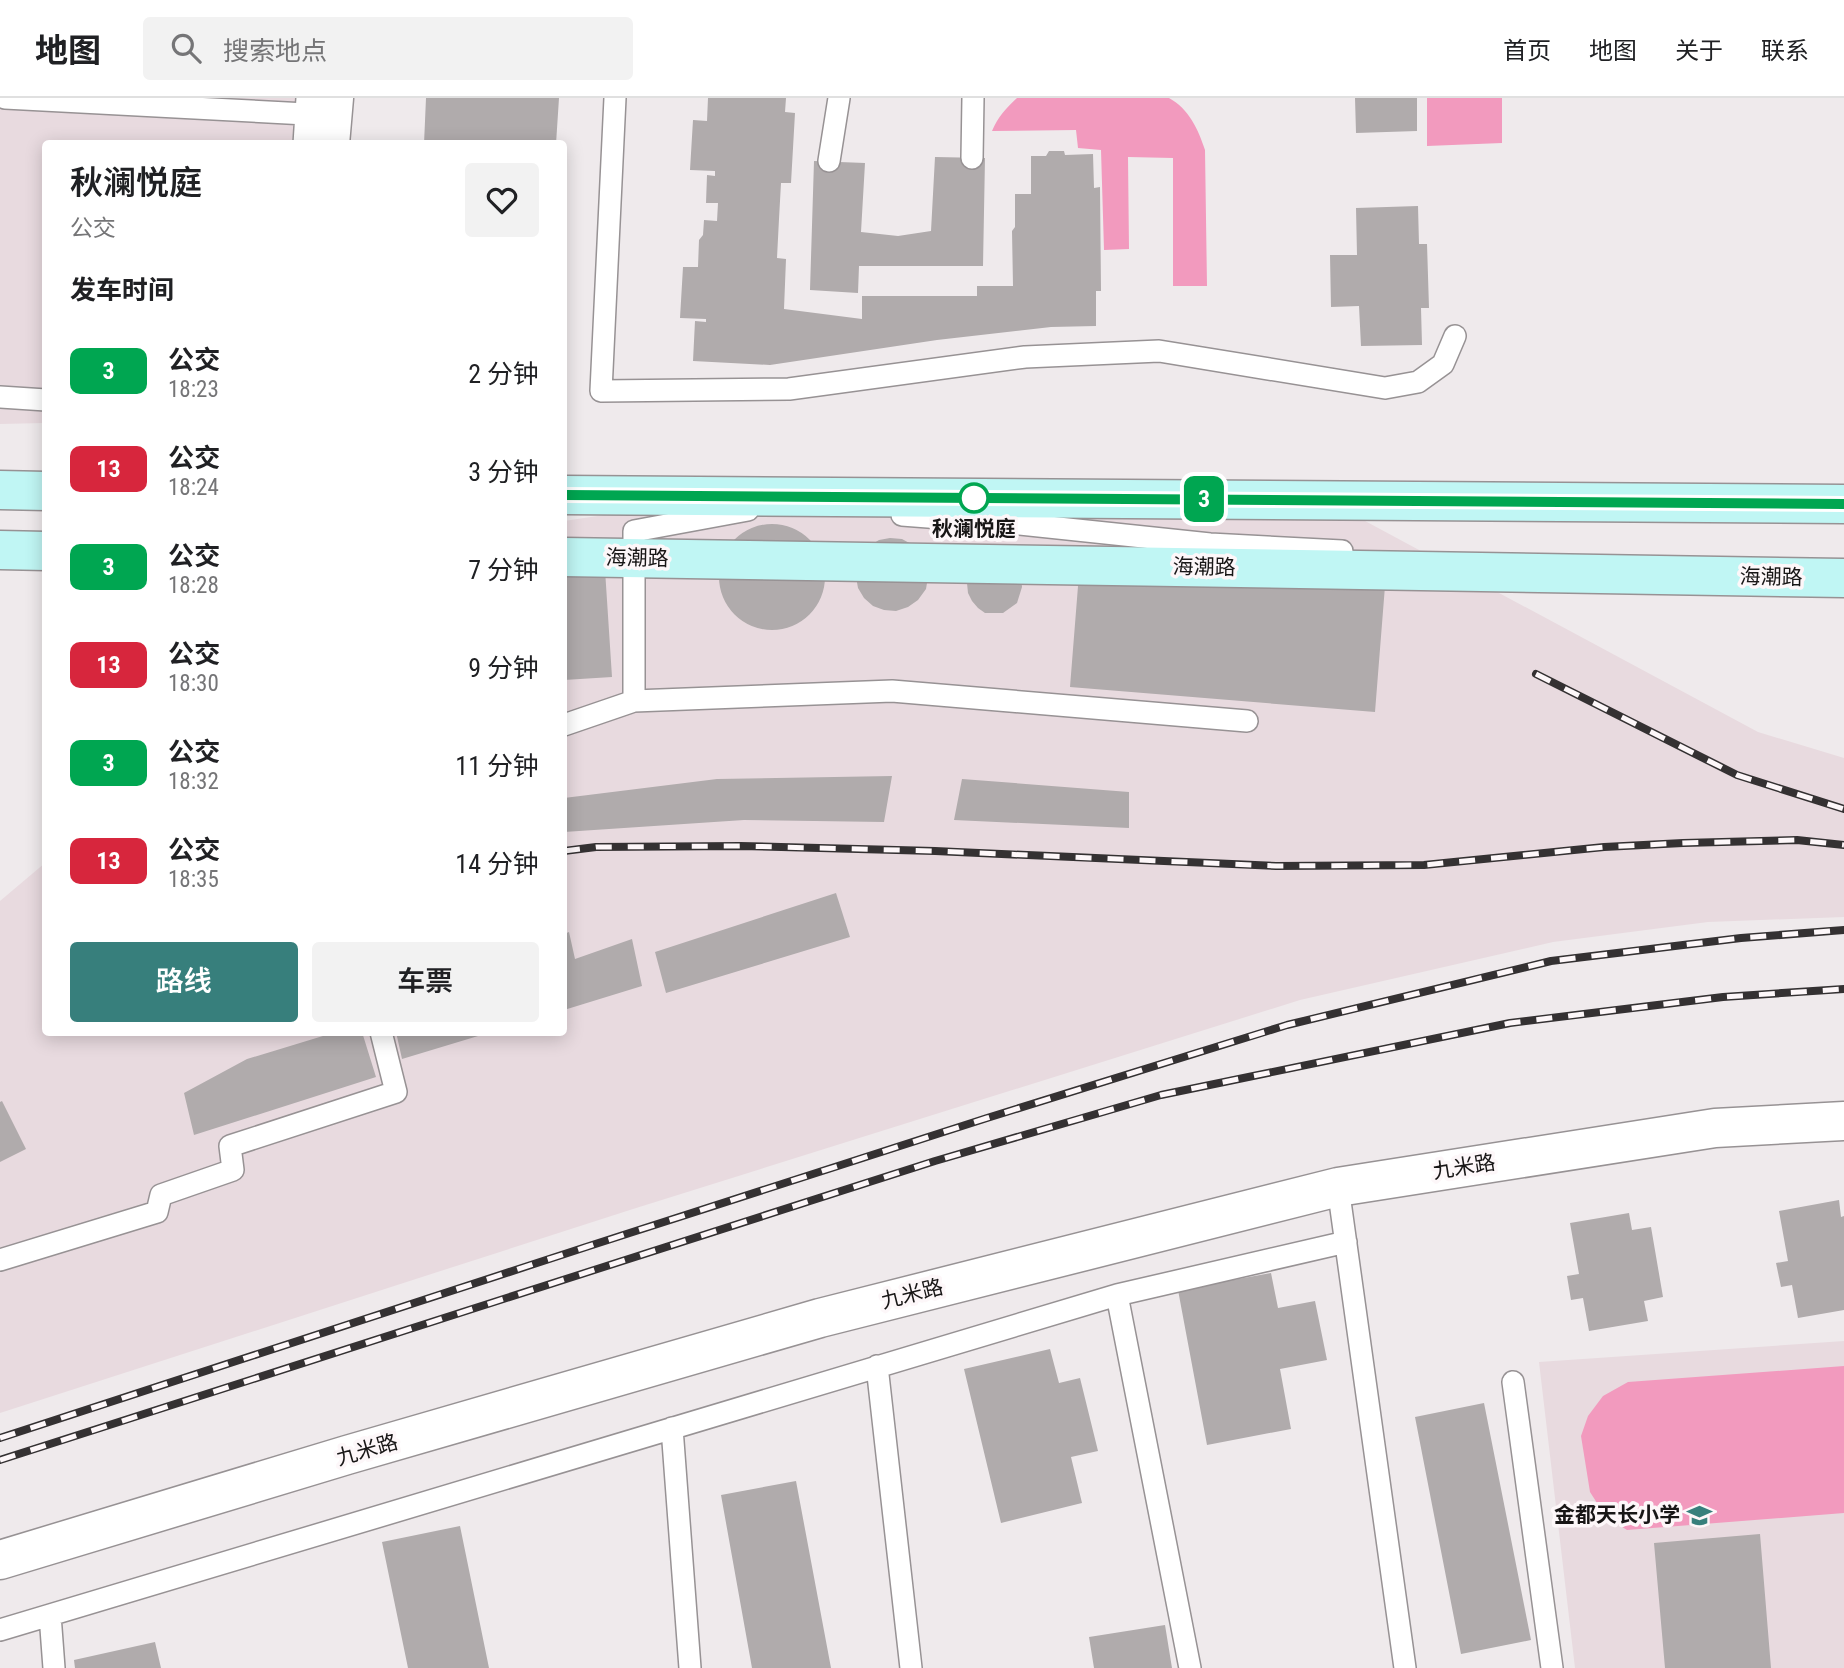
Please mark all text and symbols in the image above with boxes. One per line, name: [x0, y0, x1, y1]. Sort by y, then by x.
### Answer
search box: [143, 17, 633, 80]
icon: search: [167, 29, 205, 67]
text: 地图: [35, 31, 101, 70]
text: 搜索地点: [223, 36, 327, 66]
text: 首页: [1503, 37, 1551, 65]
text: 地图: [1589, 37, 1637, 65]
text: 关于: [1675, 37, 1723, 65]
text: 联系: [1761, 37, 1809, 65]
text: 秋澜悦庭: [70, 163, 202, 202]
button: heart: [465, 163, 539, 237]
text: 公交: [70, 215, 116, 242]
text: 发车时间: [70, 275, 174, 305]
text: 公交: [168, 345, 220, 375]
text: 3: [102, 357, 115, 385]
text: 2 分钟: [468, 359, 539, 389]
text: 18:23: [168, 376, 219, 403]
text: 公交: [168, 443, 220, 473]
text: 13: [96, 455, 121, 483]
text: 3 分钟: [468, 457, 539, 487]
text: 18:24: [168, 474, 219, 501]
line badge: 3: [1181, 476, 1227, 522]
marker: 秋澜悦庭: [959, 483, 989, 513]
text: 3: [1198, 485, 1210, 513]
place label: 秋澜悦庭: [932, 517, 1016, 541]
text: 公交: [168, 541, 220, 571]
street label: 海潮路: [605, 545, 669, 571]
text: 3: [102, 553, 115, 581]
street label: 海潮路: [1172, 554, 1236, 580]
text: 7 分钟: [468, 555, 539, 585]
street label: 海潮路: [1739, 564, 1803, 590]
text: 18:28: [168, 572, 219, 599]
text: 公交: [168, 639, 220, 669]
text: 13: [96, 651, 121, 679]
text: 9 分钟: [468, 653, 539, 683]
text: 18:30: [168, 670, 219, 697]
text: 公交: [168, 737, 220, 767]
text: 3: [102, 749, 115, 777]
text: 11 分钟: [455, 751, 539, 781]
text: 18:32: [168, 768, 219, 795]
text: 公交: [168, 835, 220, 865]
text: 13: [96, 847, 121, 875]
text: 14 分钟: [455, 849, 539, 879]
text: 18:35: [168, 866, 219, 893]
button: 路线: [70, 942, 298, 1022]
button: 车票: [312, 942, 539, 1022]
street label: 九米路: [1431, 1150, 1497, 1184]
street label: 九米路: [879, 1275, 945, 1313]
street label: 九米路: [333, 1430, 401, 1470]
school or university icon: 金都天长小学: [1686, 1501, 1714, 1529]
place label: 金都天长小学: [1554, 1503, 1680, 1527]

